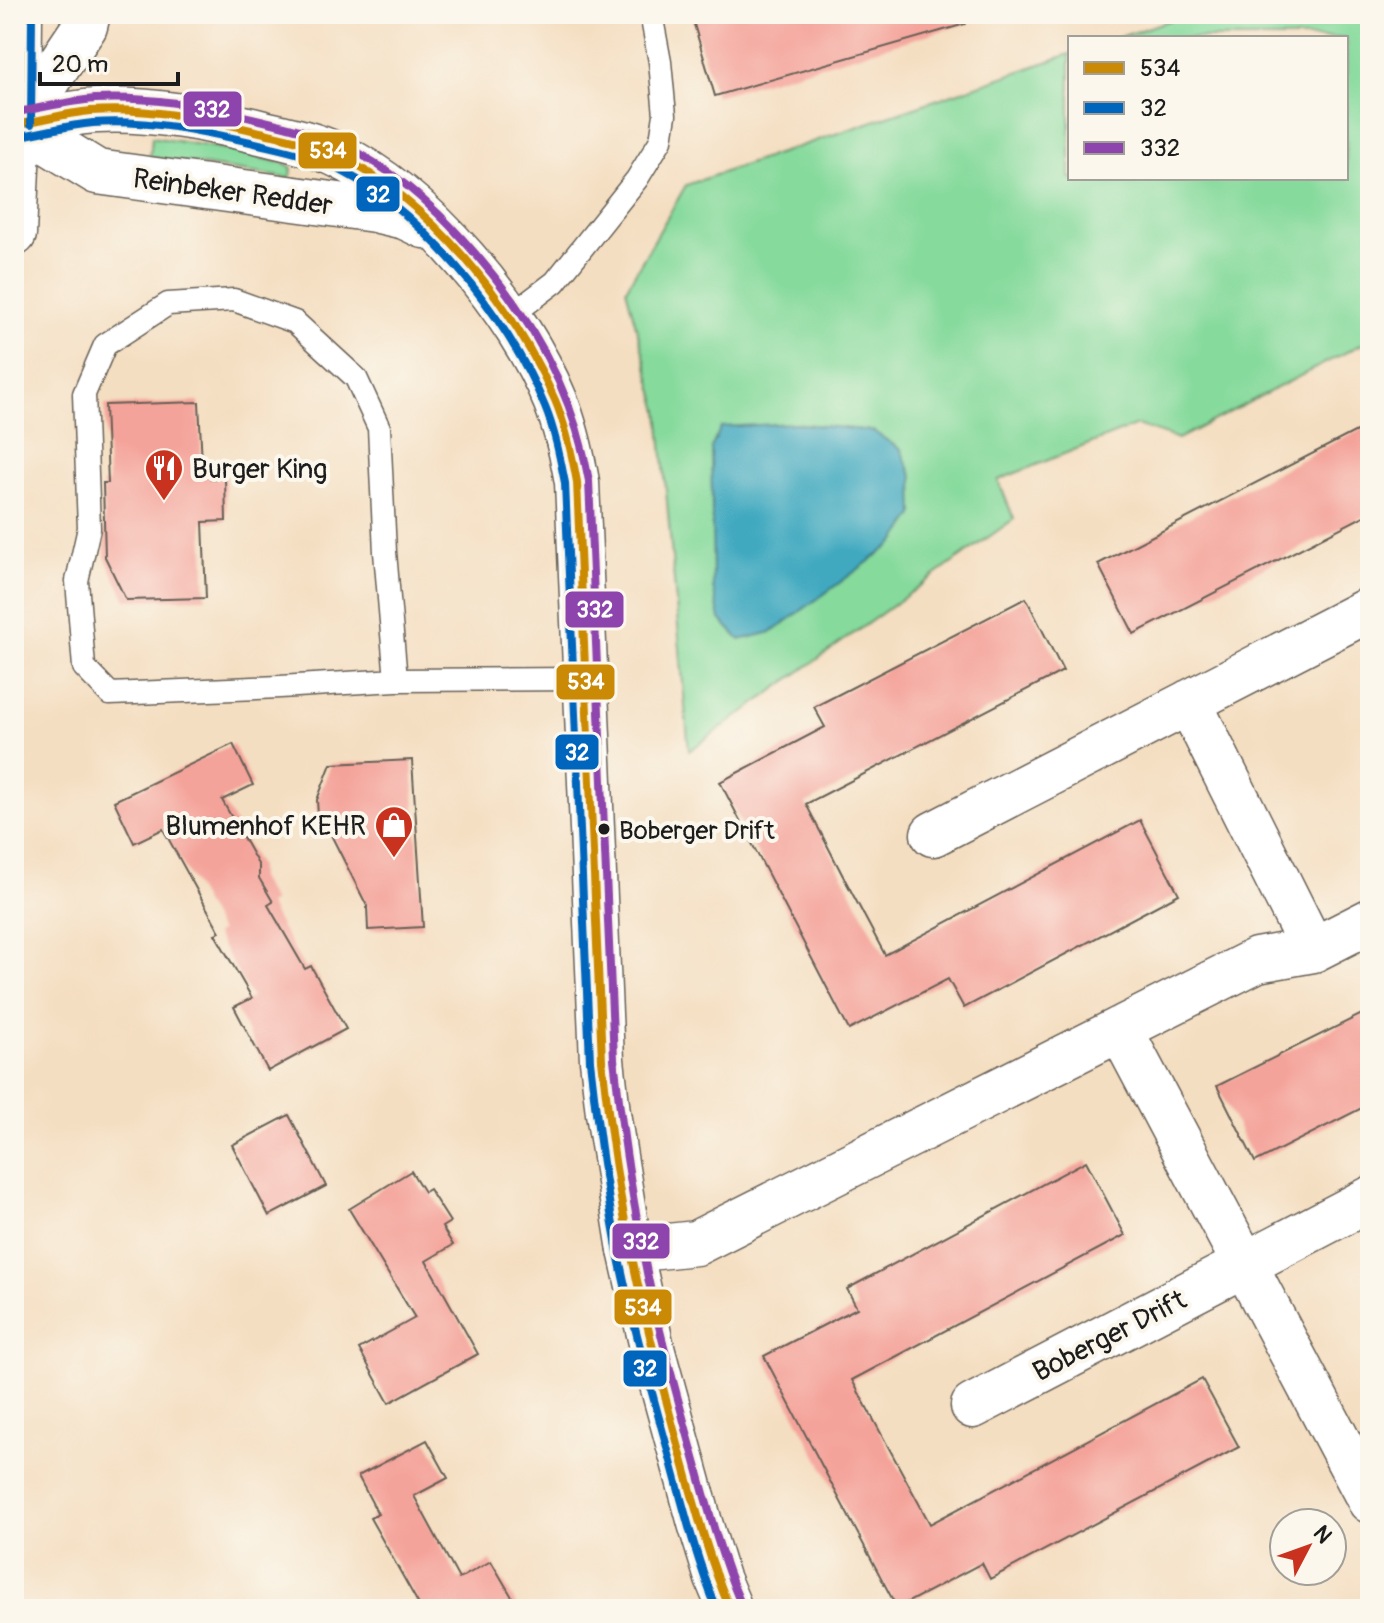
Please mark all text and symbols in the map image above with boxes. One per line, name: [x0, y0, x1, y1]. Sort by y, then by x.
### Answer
scale bar: [40, 36, 178, 86]
legend: [1068, 36, 1348, 180]
text: 20 m: [52, 50, 108, 79]
text: 534: [1140, 54, 1180, 83]
line badge: 332: [182, 90, 243, 128]
text: 32: [1140, 94, 1167, 123]
text: 332: [194, 96, 230, 124]
line badge: 534: [297, 131, 358, 170]
text: 332: [1140, 134, 1180, 163]
text: 534: [310, 137, 347, 165]
street label: Reinbeker Redder: [131, 161, 335, 224]
line badge: 32: [355, 175, 401, 213]
text: 32: [366, 181, 390, 209]
restaurant icon: Burger King: [143, 447, 185, 502]
place label: Burger King: [192, 452, 327, 487]
line badge: 332: [564, 590, 625, 629]
text: 332: [577, 596, 613, 624]
line badge: 534: [555, 663, 616, 701]
text: 534: [568, 668, 605, 696]
line badge: 32: [554, 733, 600, 771]
text: 32: [565, 739, 589, 767]
shop icon: Blumenhof KEHR: [373, 804, 415, 859]
place label: Blumenhof KEHR: [165, 809, 366, 844]
place label: Boberger Drift: [619, 815, 775, 847]
marker: Boberger Drift: [596, 821, 612, 837]
line badge: 332: [611, 1222, 671, 1260]
text: 332: [623, 1228, 659, 1256]
street label: Boberger Drift: [1027, 1282, 1193, 1390]
line badge: 534: [613, 1288, 673, 1326]
text: 534: [625, 1294, 662, 1322]
line badge: 32: [622, 1349, 668, 1388]
text: 32: [633, 1355, 657, 1383]
north arrow: [1268, 1507, 1348, 1587]
text: N: [1307, 1520, 1338, 1549]

